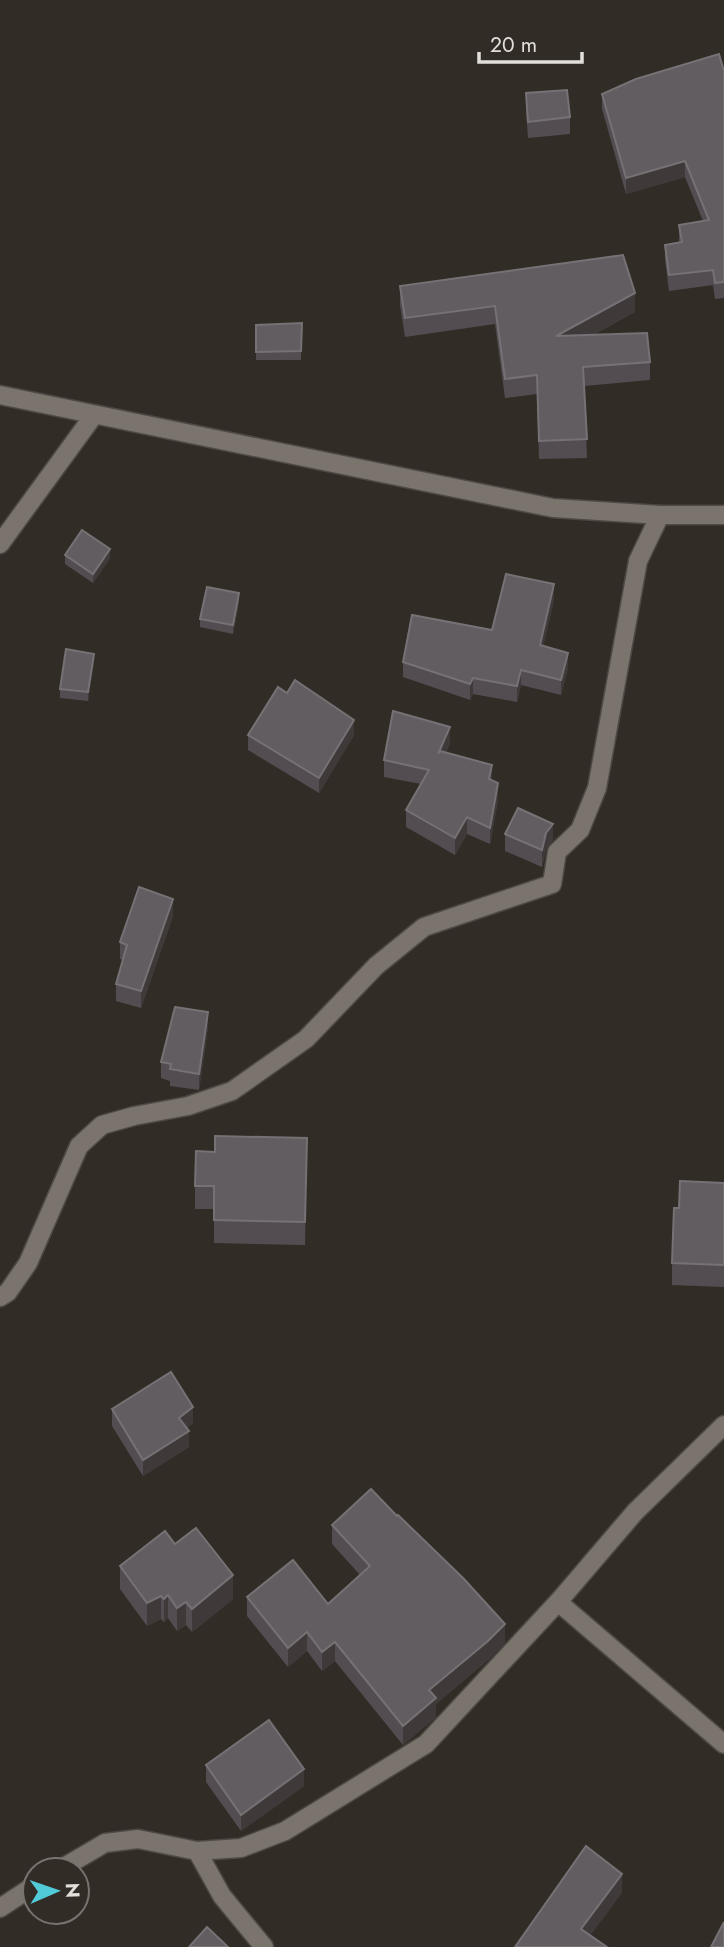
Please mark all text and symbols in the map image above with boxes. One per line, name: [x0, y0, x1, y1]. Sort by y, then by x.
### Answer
scale bar: [479, 21, 582, 65]
text: 20 m: [490, 30, 537, 60]
north arrow: [21, 1856, 91, 1926]
text: N: [59, 1882, 86, 1898]

